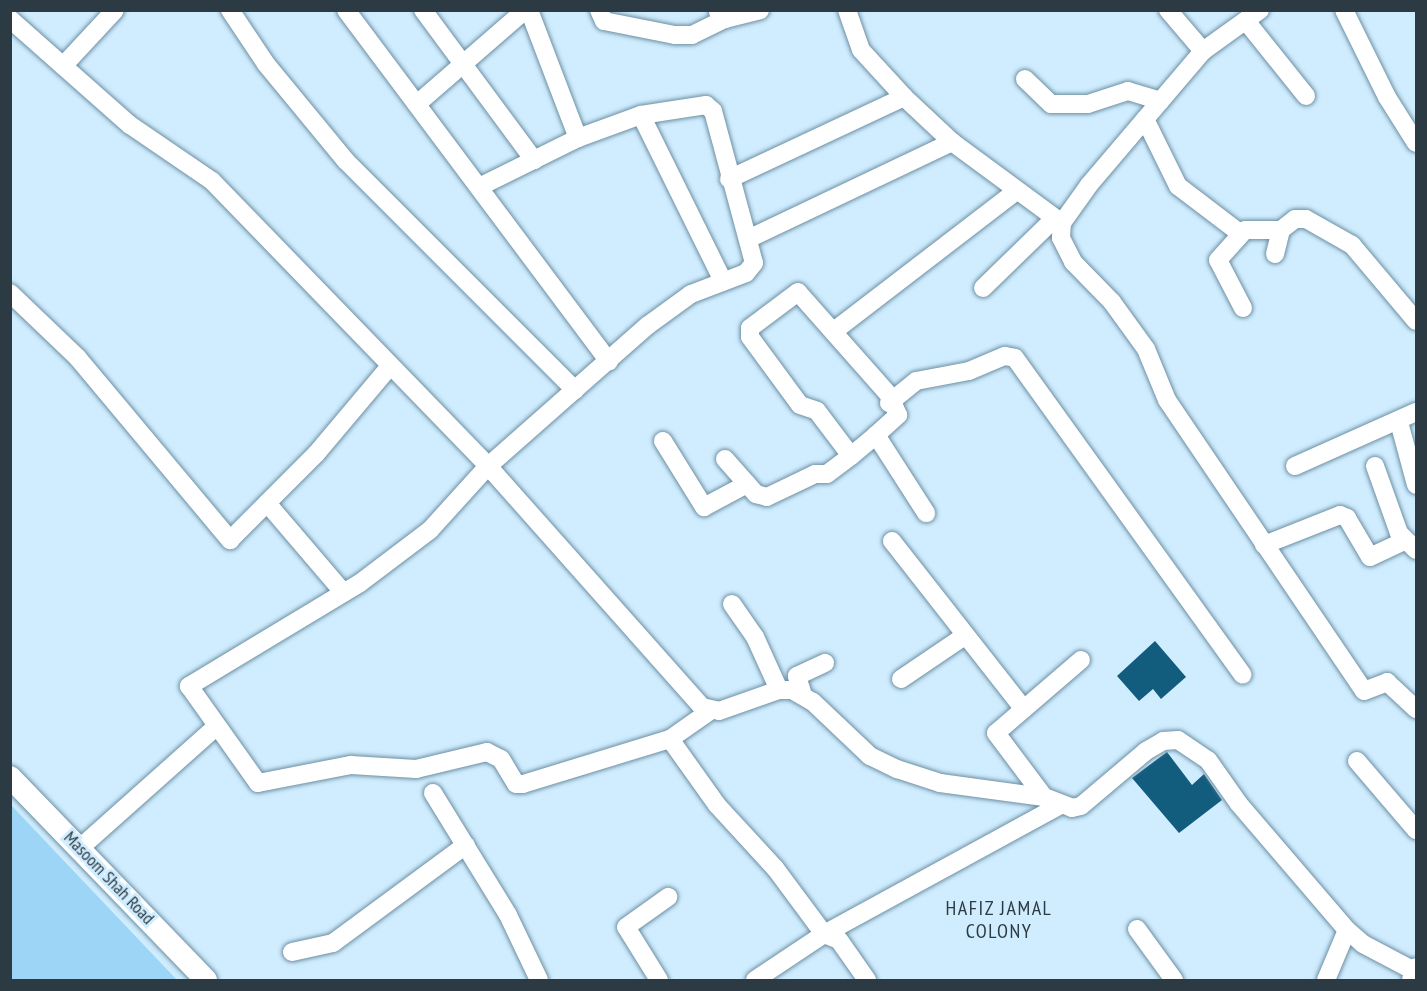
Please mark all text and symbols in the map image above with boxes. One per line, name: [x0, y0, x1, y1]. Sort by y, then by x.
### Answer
street label: Masoom Shah Road: [59, 827, 159, 929]
district label: HAFIZ JAMAL COLONY: [945, 897, 1053, 944]

